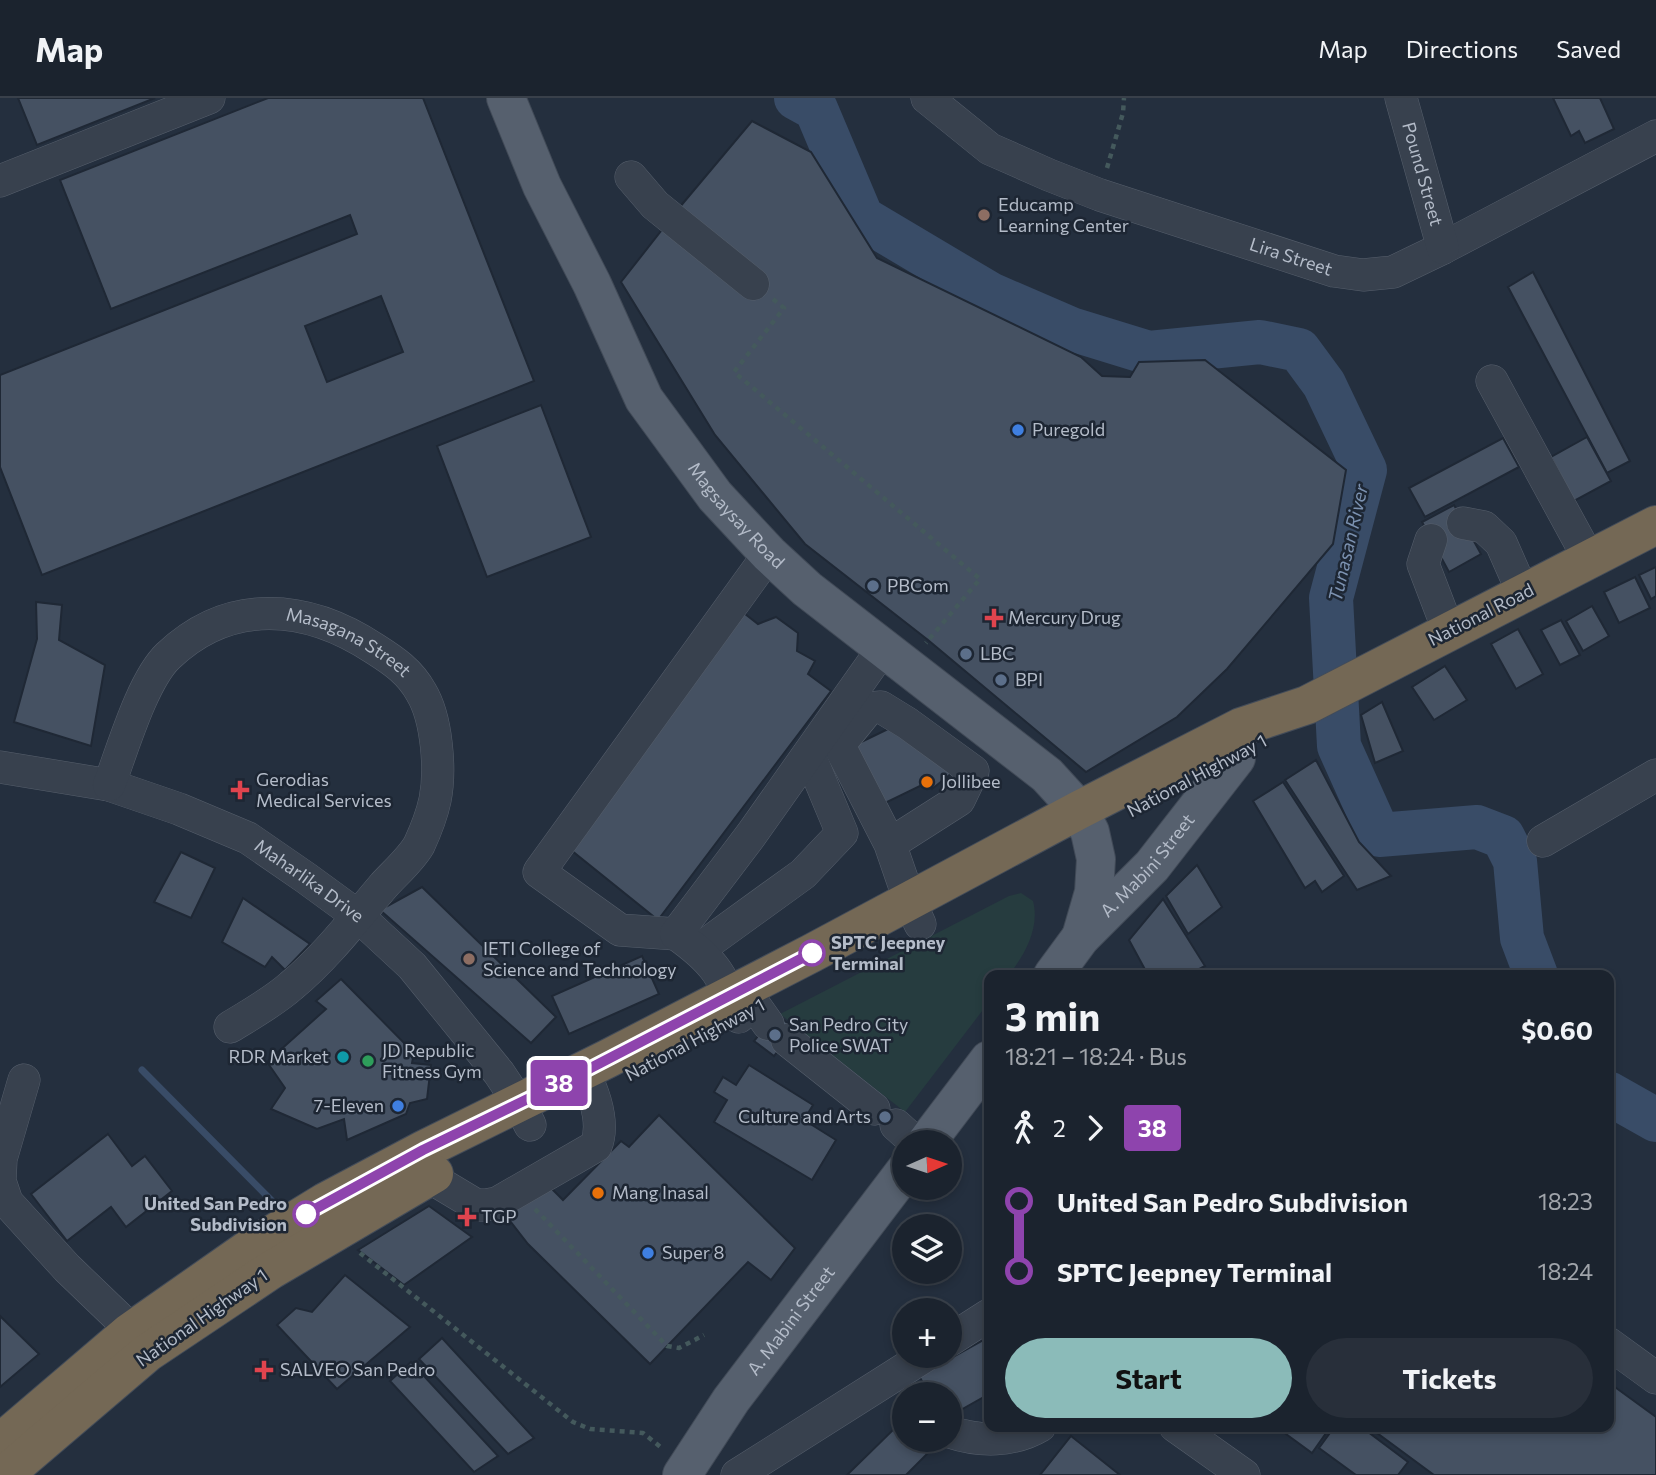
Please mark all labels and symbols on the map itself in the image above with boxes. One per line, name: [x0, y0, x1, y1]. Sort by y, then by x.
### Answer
street label: Pound Street: [1398, 119, 1448, 228]
place label: Educamp Learning Center: [998, 193, 1129, 236]
marker: Educamp Learning Center: [976, 207, 992, 223]
street label: Lira Street: [1247, 232, 1335, 280]
place label: Puregold: [1032, 418, 1105, 440]
marker: Puregold: [1010, 422, 1026, 438]
street label: Magsaysay Road: [684, 457, 790, 573]
water label: Tunasan River: [1323, 481, 1373, 604]
place label: PBCom: [887, 574, 949, 596]
marker: PBCom: [865, 578, 881, 594]
street label: National Road: [1424, 578, 1537, 650]
street label: Masagana Street: [285, 602, 416, 681]
place label: Mercury Drug: [1008, 606, 1121, 628]
marker: Mercury Drug: [986, 610, 1002, 626]
place label: LBC: [980, 642, 1014, 664]
marker: LBC: [958, 646, 974, 662]
place label: BPI: [1015, 668, 1043, 690]
marker: BPI: [993, 672, 1009, 688]
street label: National Highway 1: [1123, 729, 1270, 821]
place label: Gerodias Medical Services: [256, 768, 392, 811]
place label: Jollibee: [941, 770, 1000, 792]
marker: Jollibee: [919, 774, 935, 790]
marker: Gerodias Medical Services: [230, 780, 250, 800]
street label: A. Mabini Street: [1095, 809, 1199, 921]
street label: Maharlika Drive: [251, 834, 368, 927]
place label: SPTC Jeepney Terminal: [831, 931, 945, 974]
place label: IETI College of Science and Technology: [483, 937, 677, 980]
marker: SPTC Jeepney Terminal: [799, 940, 825, 966]
marker: IETI College of Science and Technology: [461, 951, 477, 967]
street label: National Highway 1: [621, 993, 768, 1085]
place label: San Pedro City Police SWAT: [789, 1013, 908, 1056]
marker: San Pedro City Police SWAT: [767, 1027, 783, 1043]
place label: JD Republic Fitness Gym: [382, 1039, 482, 1082]
place label: RDR Market: [228, 1045, 329, 1067]
marker: RDR Market: [335, 1049, 351, 1065]
marker: JD Republic Fitness Gym: [360, 1053, 376, 1069]
line badge: 38: [528, 1060, 590, 1106]
place label: 7-Eleven: [314, 1094, 384, 1116]
marker: 7-Eleven: [390, 1098, 406, 1114]
place label: Culture and Arts: [738, 1105, 871, 1127]
marker: Culture and Arts: [877, 1109, 893, 1125]
north arrow: [892, 1130, 962, 1200]
place label: Mang Inasal: [612, 1181, 709, 1203]
marker: Mang Inasal: [590, 1185, 606, 1201]
place label: United San Pedro Subdivision: [144, 1192, 287, 1235]
marker: United San Pedro Subdivision: [293, 1201, 319, 1227]
place label: TGP: [481, 1205, 516, 1227]
marker: TGP: [459, 1209, 475, 1225]
place label: Super 8: [662, 1241, 724, 1263]
marker: Super 8: [640, 1245, 656, 1261]
street label: A. Mabini Street: [742, 1261, 839, 1379]
street label: National Highway 1: [131, 1264, 271, 1371]
place label: SALVEO San Pedro: [280, 1358, 435, 1380]
marker: SALVEO San Pedro: [254, 1360, 274, 1380]

